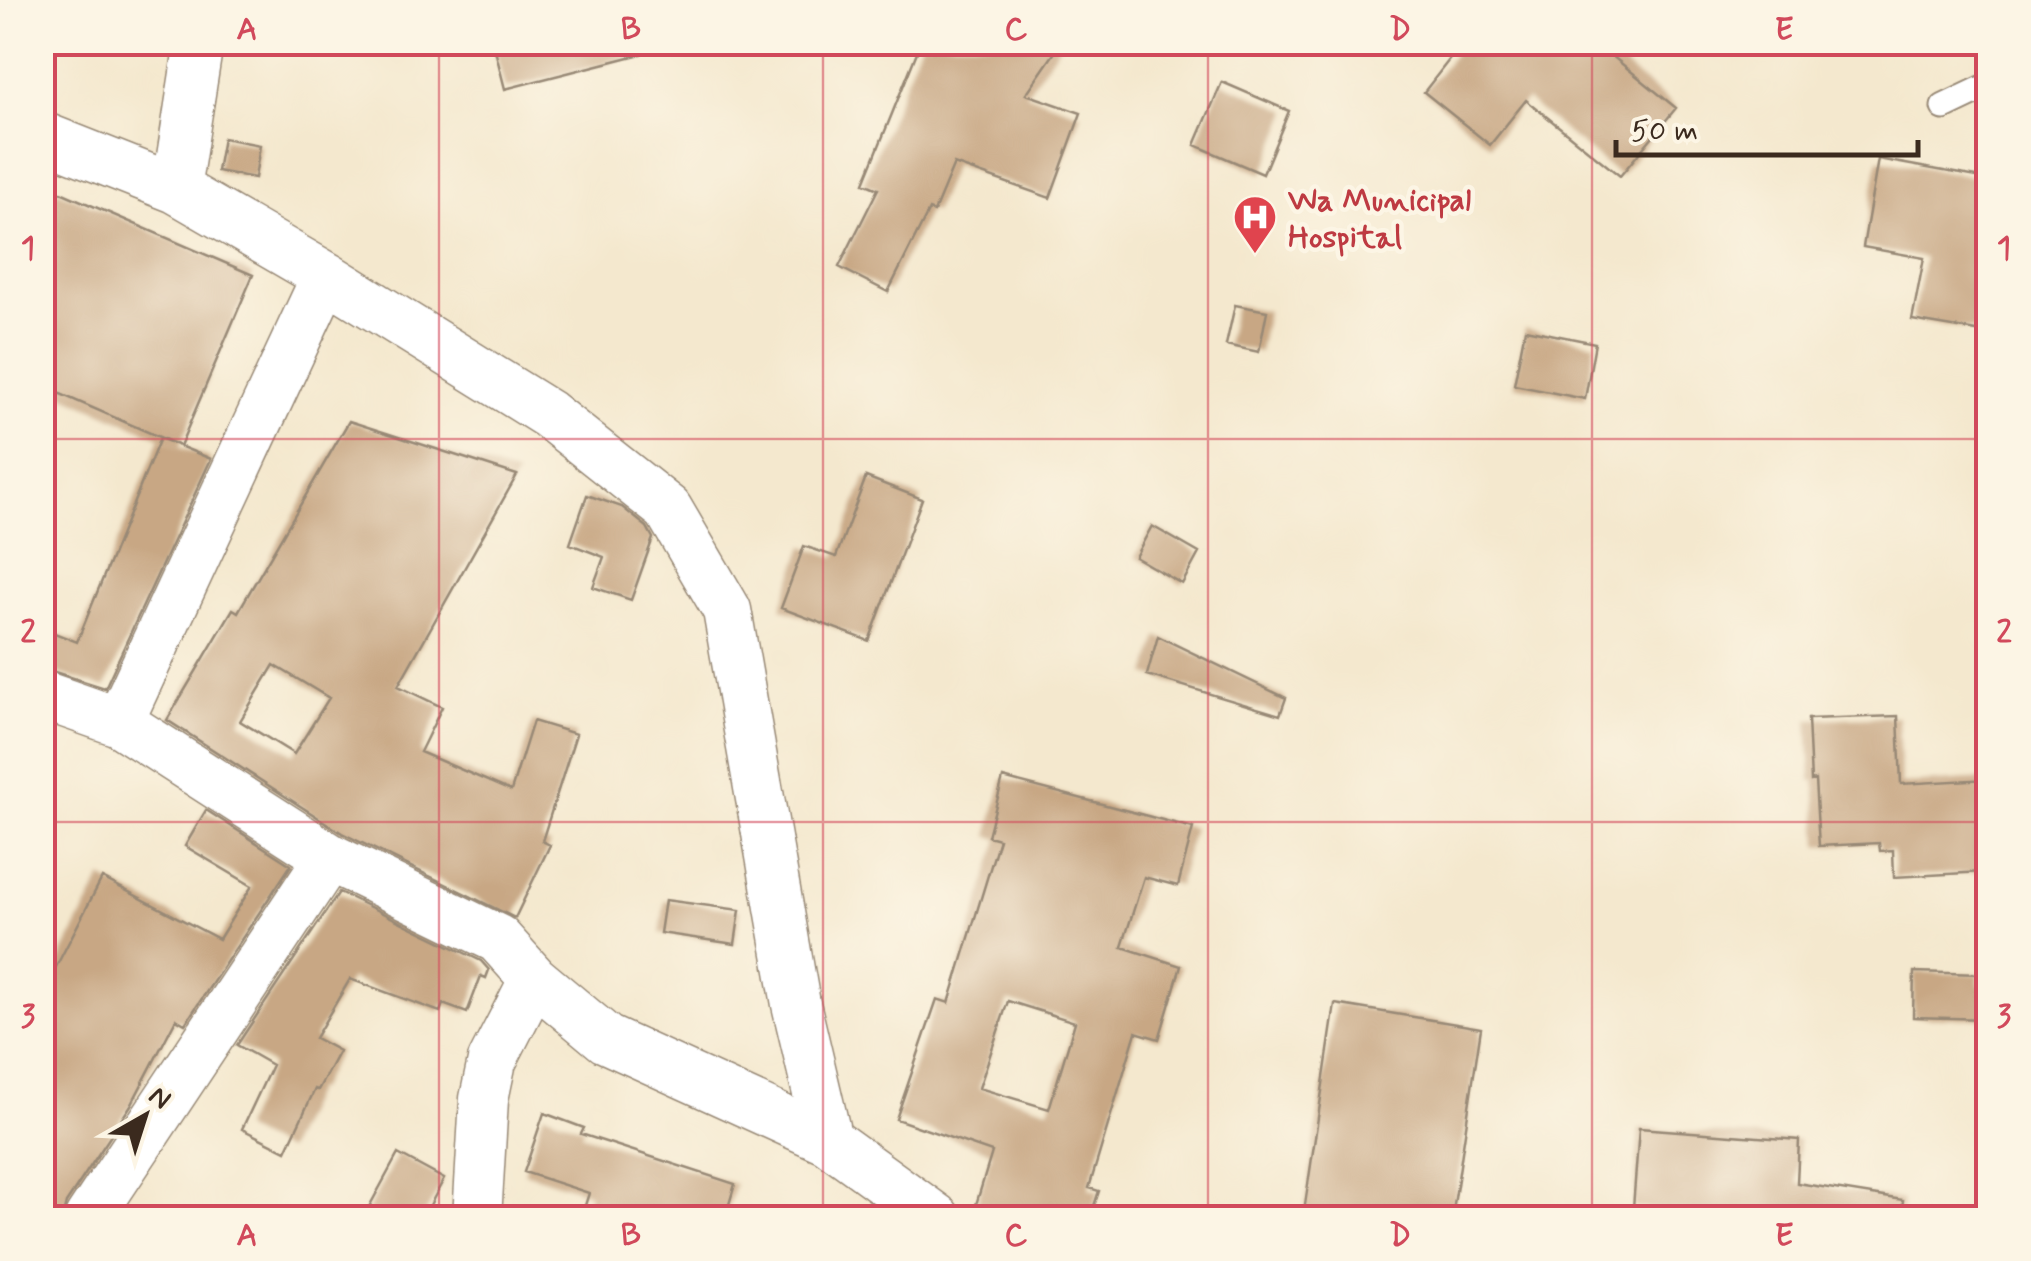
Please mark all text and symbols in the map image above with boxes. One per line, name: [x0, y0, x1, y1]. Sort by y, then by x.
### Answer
text: A: [237, 9, 257, 51]
text: B: [621, 9, 641, 51]
text: C: [1005, 9, 1028, 51]
text: D: [1389, 9, 1411, 51]
text: E: [1775, 9, 1794, 51]
scale bar: [1616, 95, 1918, 157]
text: 50 m: [1631, 112, 1698, 151]
place label: Wa Municipal Hospital: [1288, 180, 1471, 259]
hospital icon: Wa Municipal Hospital: [1232, 194, 1278, 255]
text: 1: [21, 228, 35, 270]
text: 1: [1997, 228, 2011, 270]
text: 2: [20, 612, 36, 654]
text: 2: [1996, 612, 2012, 654]
text: 3: [21, 996, 36, 1038]
text: 3: [1997, 996, 2012, 1038]
north arrow: [95, 1066, 195, 1166]
text: N: [140, 1078, 178, 1119]
text: A: [237, 1215, 257, 1257]
text: B: [621, 1215, 641, 1257]
text: C: [1005, 1215, 1028, 1257]
text: D: [1389, 1215, 1411, 1257]
text: E: [1775, 1215, 1794, 1257]

